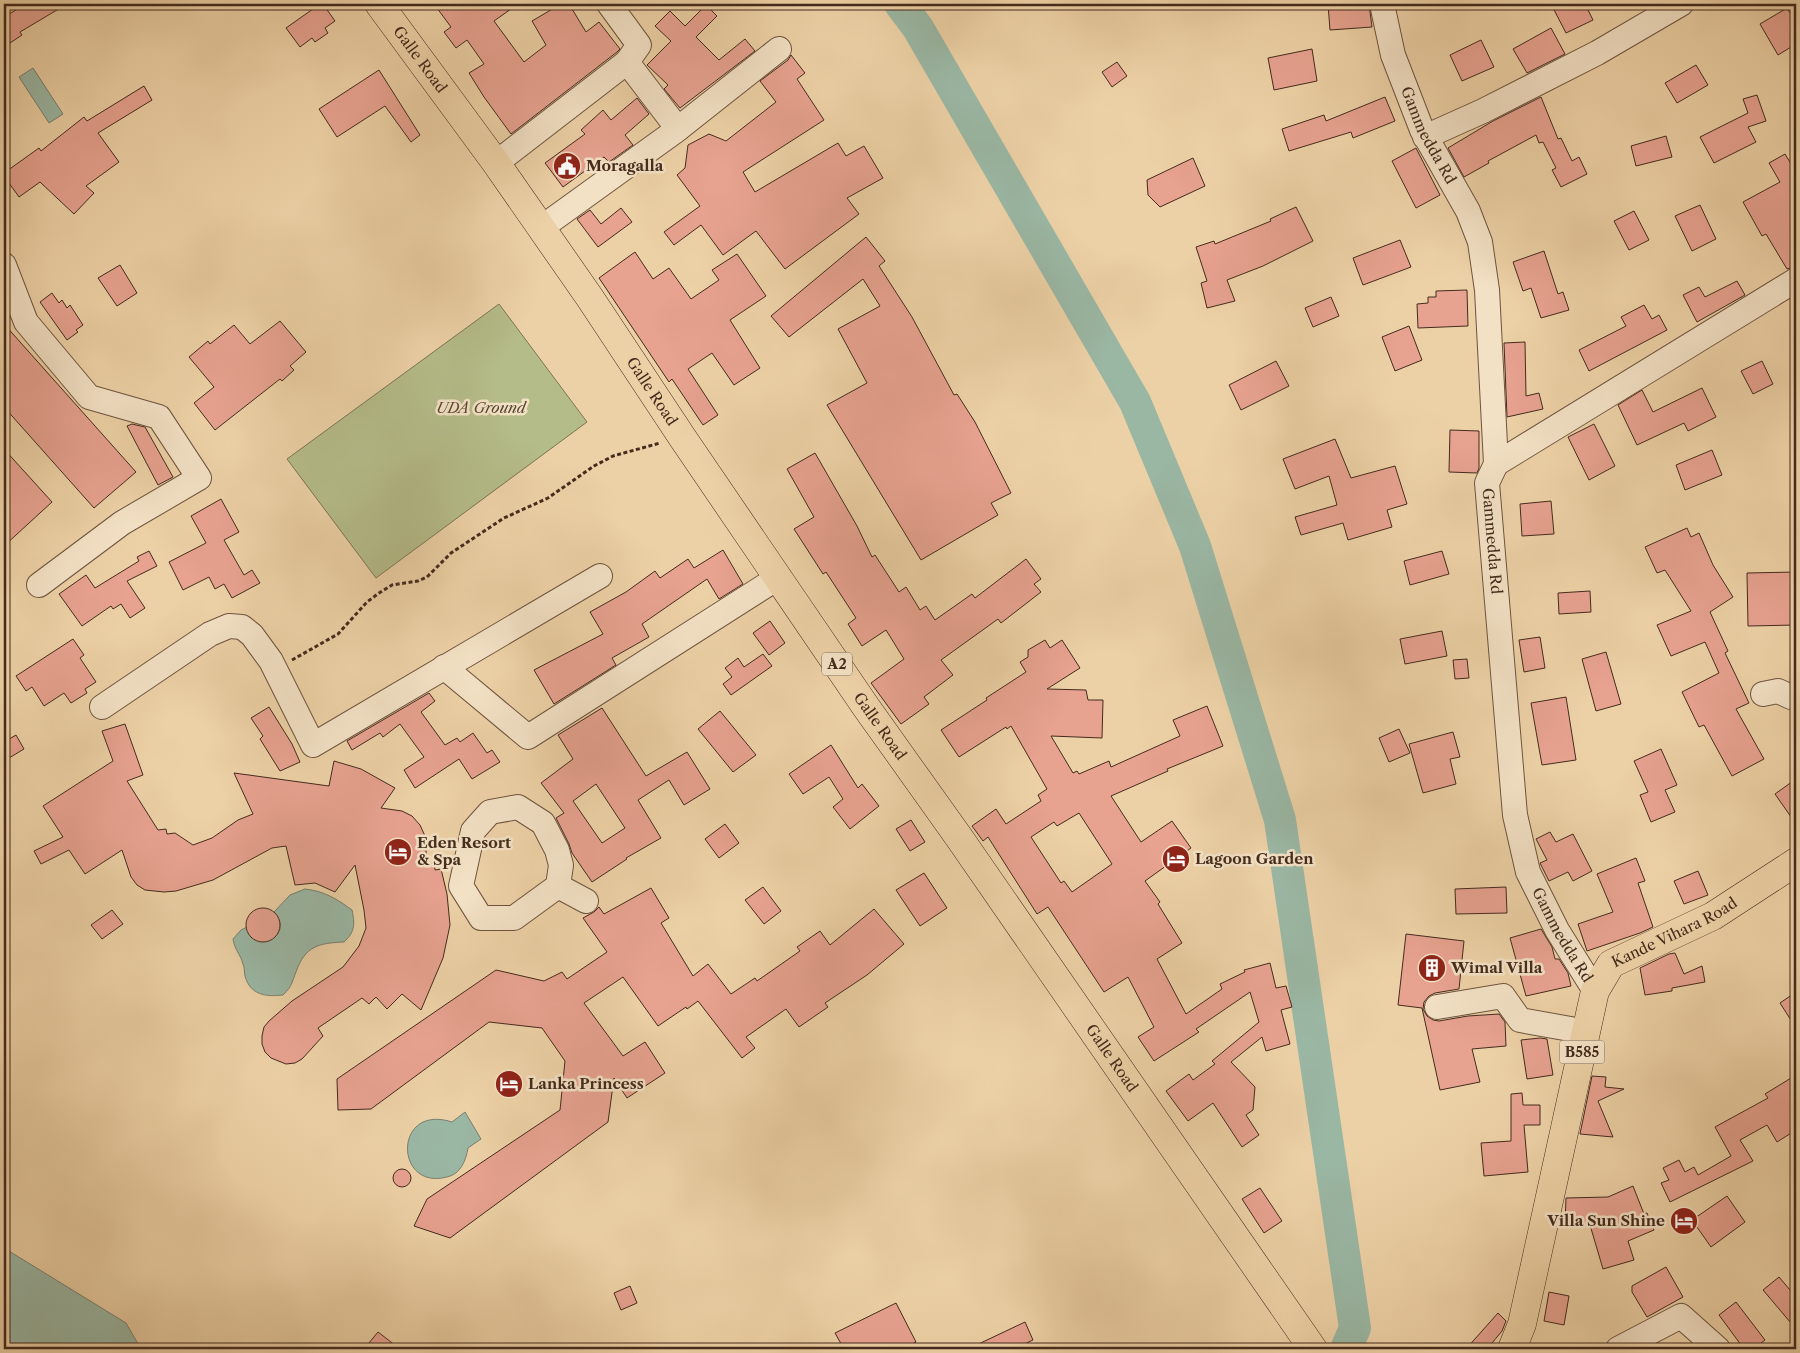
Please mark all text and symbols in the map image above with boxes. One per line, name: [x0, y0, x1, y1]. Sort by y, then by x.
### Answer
street label: Galle Road: [389, 22, 451, 97]
street label: Gammedda Rd: [1397, 84, 1461, 187]
public building icon: Moragalla: [552, 151, 582, 181]
place label: Moragalla: [586, 156, 664, 175]
street label: Galle Road: [623, 353, 682, 429]
park label: UDA Ground: [436, 398, 528, 417]
street label: Gammedda Rd: [1478, 487, 1506, 595]
road number: A2: [822, 652, 852, 676]
street label: Galle Road: [850, 688, 911, 763]
place label: Eden Resort & Spa: [417, 833, 511, 869]
hotel icon: Eden Resort & Spa: [383, 837, 413, 867]
hotel icon: Lagoon Garden: [1161, 844, 1191, 874]
place label: Lagoon Garden: [1195, 849, 1314, 868]
street label: Gammedda Rd: [1528, 884, 1597, 986]
street label: Kande Vihara Road: [1608, 893, 1740, 971]
building icon: Wimal Villa: [1417, 953, 1447, 983]
place label: Wimal Villa: [1450, 958, 1543, 977]
street label: Galle Road: [1082, 1020, 1142, 1096]
road number: B585: [1560, 1040, 1604, 1064]
hotel icon: Lanka Princess: [494, 1069, 524, 1099]
place label: Lanka Princess: [528, 1074, 644, 1093]
hotel icon: Villa Sun Shine: [1669, 1206, 1699, 1236]
place label: Villa Sun Shine: [1546, 1211, 1665, 1230]

